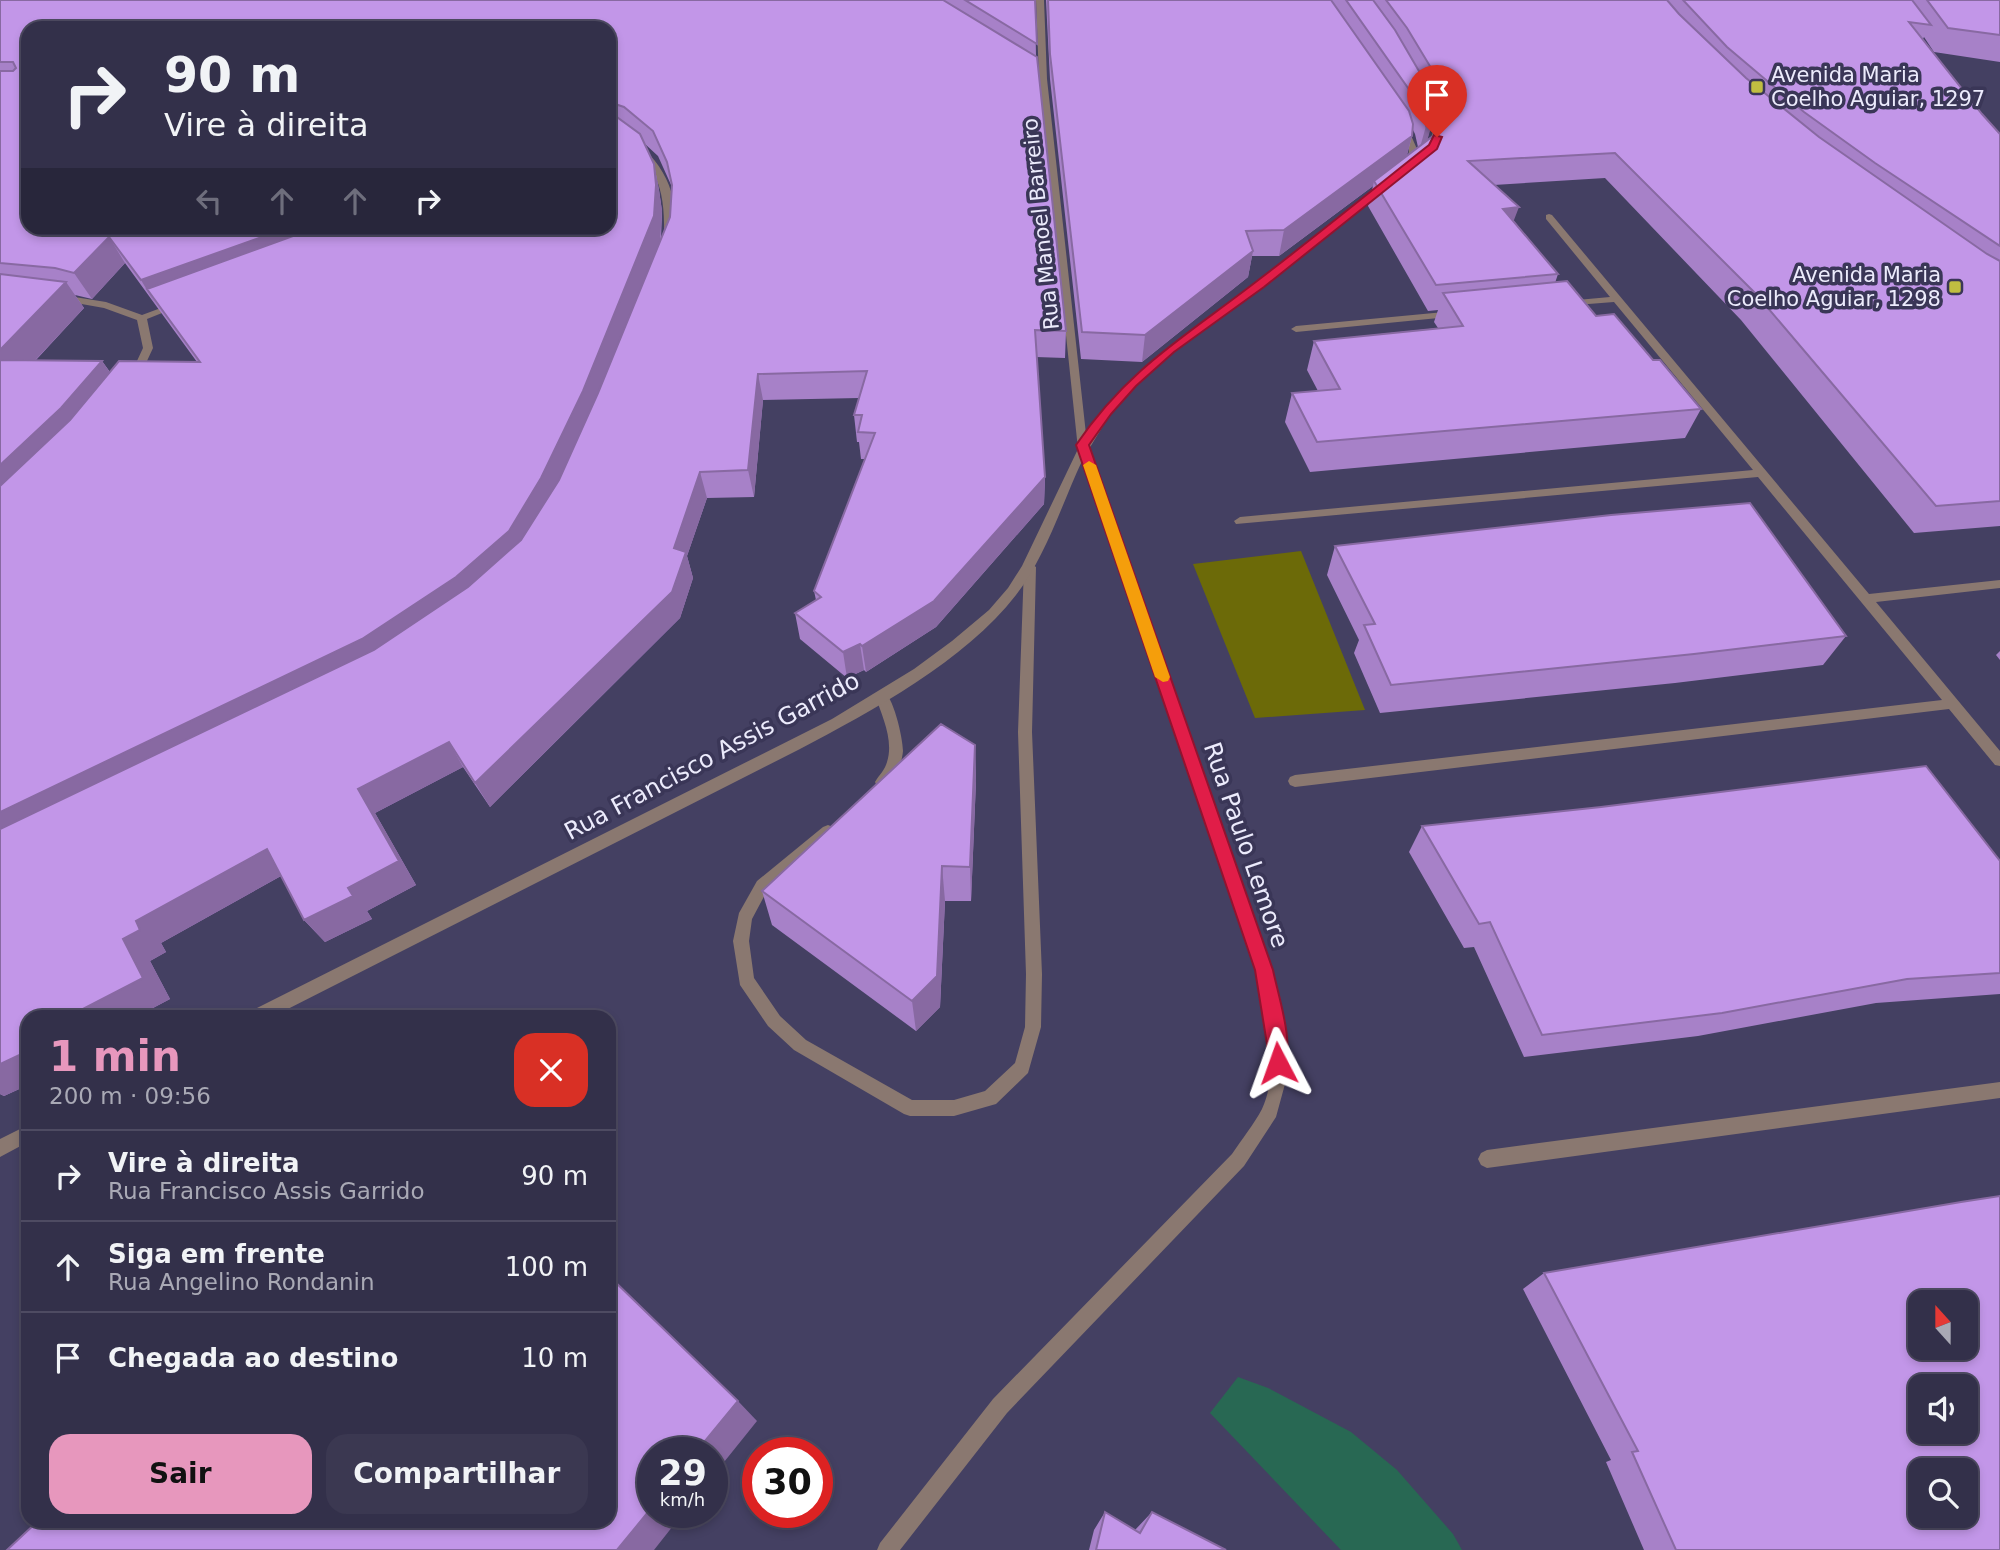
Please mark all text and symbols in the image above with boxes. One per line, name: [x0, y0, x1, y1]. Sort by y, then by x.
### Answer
text: 90 m: [164, 47, 300, 104]
icon: right: [49, 49, 140, 140]
place label: Avenida Maria Coelho Aguiar, 1297: [1771, 63, 1985, 111]
pin: [1407, 65, 1467, 137]
icon: arrive: [1418, 76, 1456, 114]
marker: Avenida Maria Coelho Aguiar, 1297: [1749, 79, 1765, 95]
text: Vire à direita: [164, 106, 369, 144]
street label: Rua Manoel Barreiro: [1018, 117, 1064, 331]
icon: left: [190, 182, 228, 220]
icon: ahead: [263, 182, 301, 220]
icon: ahead: [336, 182, 374, 220]
icon: right: [409, 182, 447, 220]
place label: Avenida Maria Coelho Aguiar, 1298: [1727, 263, 1941, 311]
marker: Avenida Maria Coelho Aguiar, 1298: [1947, 279, 1963, 295]
street label: Rua Francisco Assis Garrido: [560, 666, 864, 846]
street label: Rua Paulo Lemore: [1198, 739, 1294, 951]
position arrow: [1241, 1026, 1315, 1100]
text: 1 min: [49, 1032, 181, 1081]
button: close: [514, 1033, 588, 1107]
text: 200 m · 09:56: [49, 1083, 211, 1109]
text: Vire à direita: [108, 1148, 300, 1178]
icon: right: [49, 1157, 87, 1195]
text: 90 m: [521, 1161, 588, 1191]
text: Rua Francisco Assis Garrido: [108, 1178, 425, 1204]
text: Siga em frente: [108, 1239, 325, 1269]
icon: ahead: [49, 1248, 87, 1286]
text: 100 m: [505, 1252, 588, 1282]
text: Rua Angelino Rondanin: [108, 1269, 375, 1295]
north arrow: [1908, 1290, 1978, 1360]
map controls: [1908, 1290, 1978, 1528]
icon: arrive: [49, 1339, 87, 1377]
text: Chegada ao destino: [108, 1343, 398, 1373]
text: 10 m: [521, 1343, 588, 1373]
button: sound: [1908, 1374, 1978, 1444]
button: Sair: [49, 1434, 312, 1514]
button: Compartilhar: [326, 1434, 588, 1514]
speed limit sign: 30: [742, 1437, 833, 1528]
text: 29: [658, 1453, 707, 1493]
button: search: [1908, 1458, 1978, 1528]
text: km/h: [660, 1489, 705, 1510]

